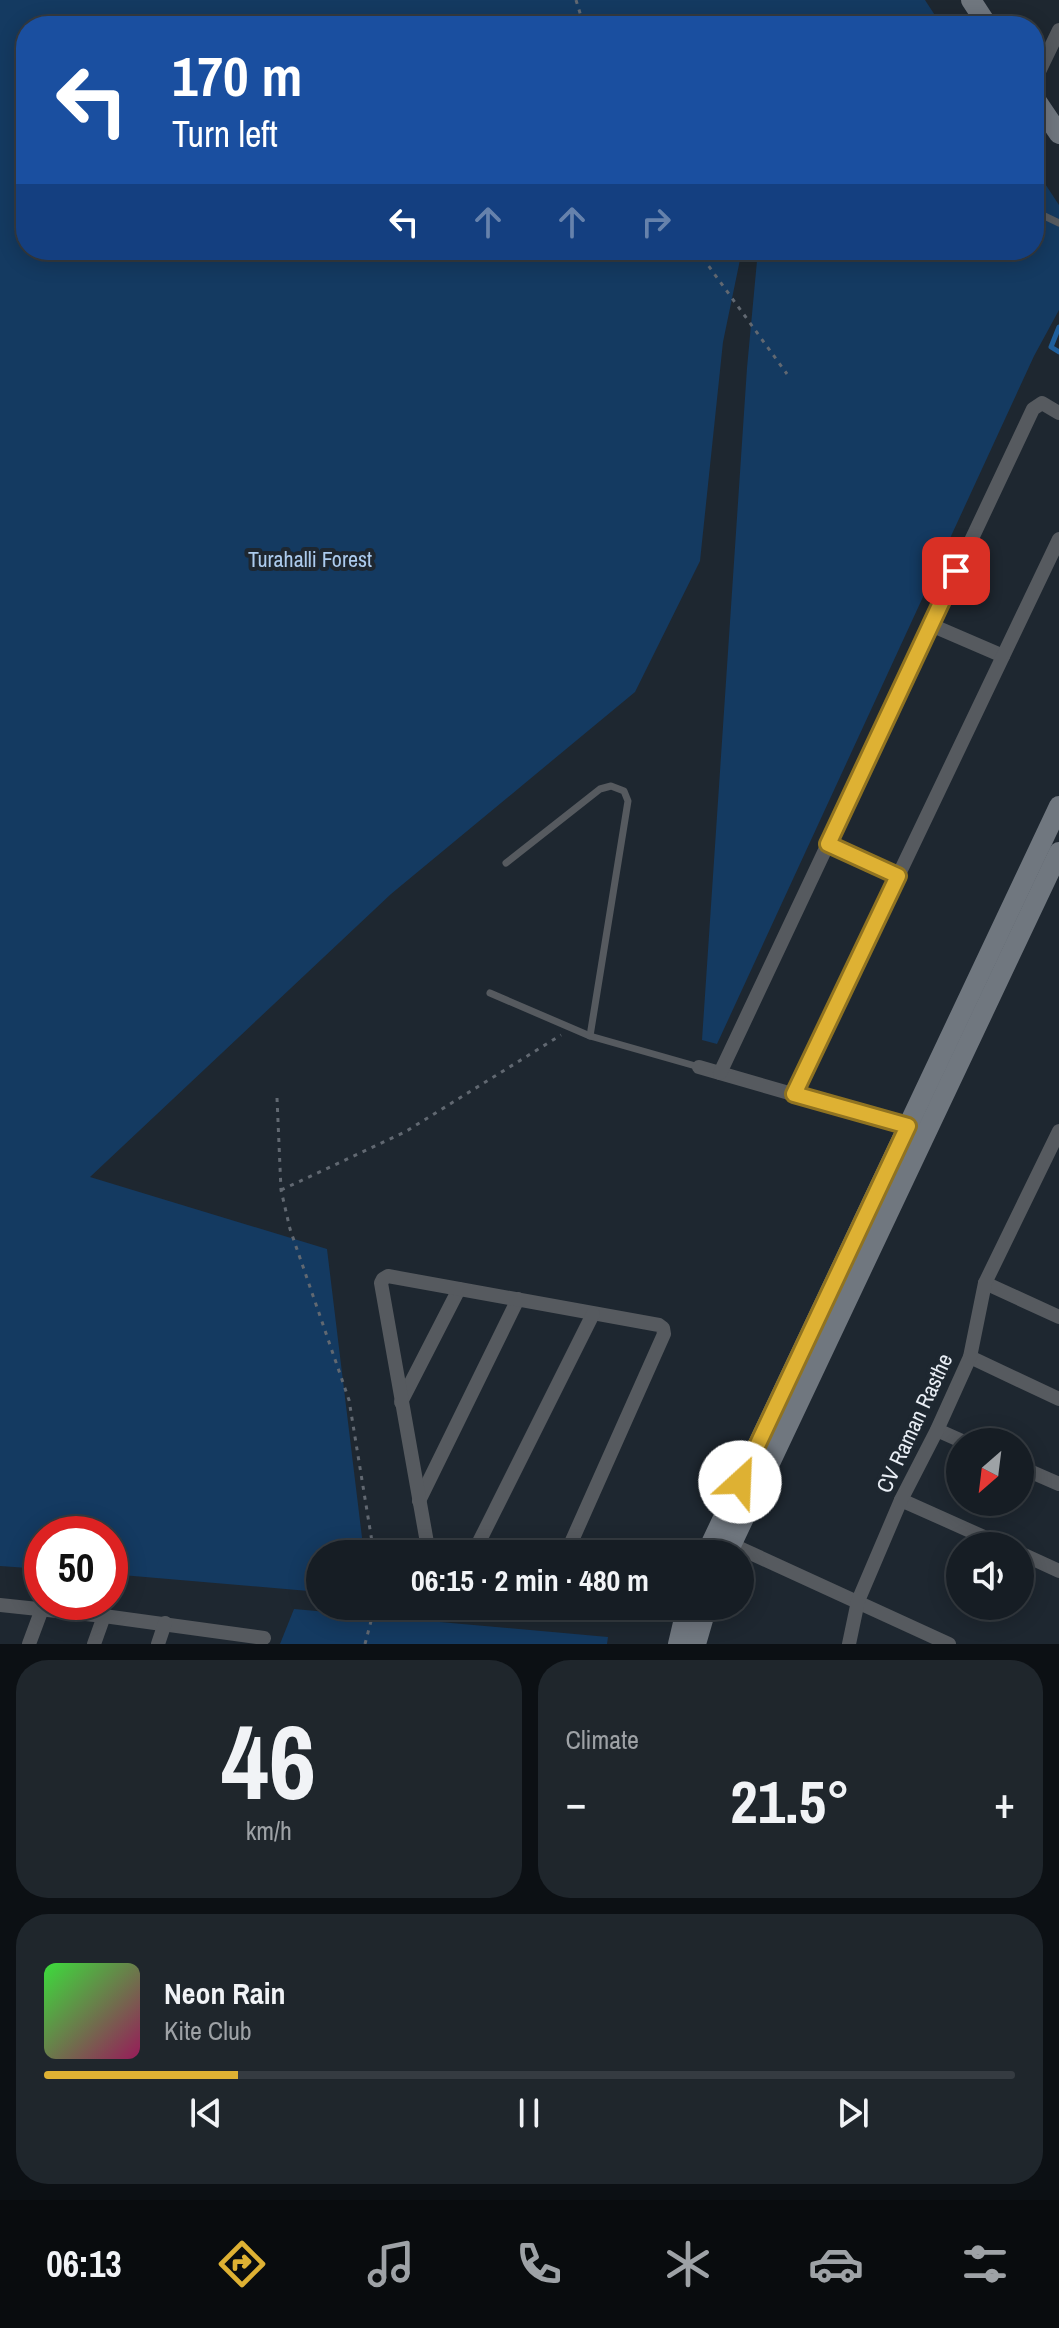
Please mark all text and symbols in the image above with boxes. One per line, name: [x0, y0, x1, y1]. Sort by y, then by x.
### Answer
text: 170 m: [172, 38, 302, 113]
icon: left: [40, 48, 144, 152]
text: Turn left: [172, 110, 278, 158]
icon: left: [382, 200, 426, 244]
icon: ahead: [466, 200, 510, 244]
icon: ahead: [550, 200, 594, 244]
icon: right: [634, 200, 678, 244]
pin: [922, 537, 990, 605]
park label: Turahalli Forest: [248, 544, 372, 574]
icon: arrive: [934, 549, 978, 593]
street label: CV Raman Rasthe: [869, 1349, 959, 1497]
north arrow: [946, 1428, 1034, 1516]
map controls: [946, 1428, 1034, 1620]
position arrow: [698, 1440, 782, 1524]
speed limit sign: 50: [24, 1516, 128, 1620]
button: sound: [946, 1532, 1034, 1620]
text: 06:15 · 2 min · 480 m: [411, 1560, 649, 1600]
text: 46: [221, 1691, 316, 1831]
text: Climate: [566, 1722, 639, 1757]
text: 21.5°: [730, 1761, 850, 1842]
text: −: [566, 1772, 587, 1832]
text: +: [994, 1772, 1015, 1832]
text: km/h: [246, 1813, 292, 1848]
text: Neon Rain: [164, 1973, 286, 2013]
text: Kite Club: [164, 2013, 252, 2048]
icon: previous: [184, 2091, 228, 2135]
icon: pause: [507, 2091, 551, 2135]
icon: next: [831, 2091, 875, 2135]
icon: directions: [214, 2236, 270, 2292]
icon: music: [363, 2236, 419, 2292]
icon: phone: [511, 2236, 567, 2292]
icon: climate: [660, 2236, 716, 2292]
icon: car: [808, 2236, 864, 2292]
icon: filters: [957, 2236, 1013, 2292]
text: 06:13: [46, 2240, 122, 2288]

